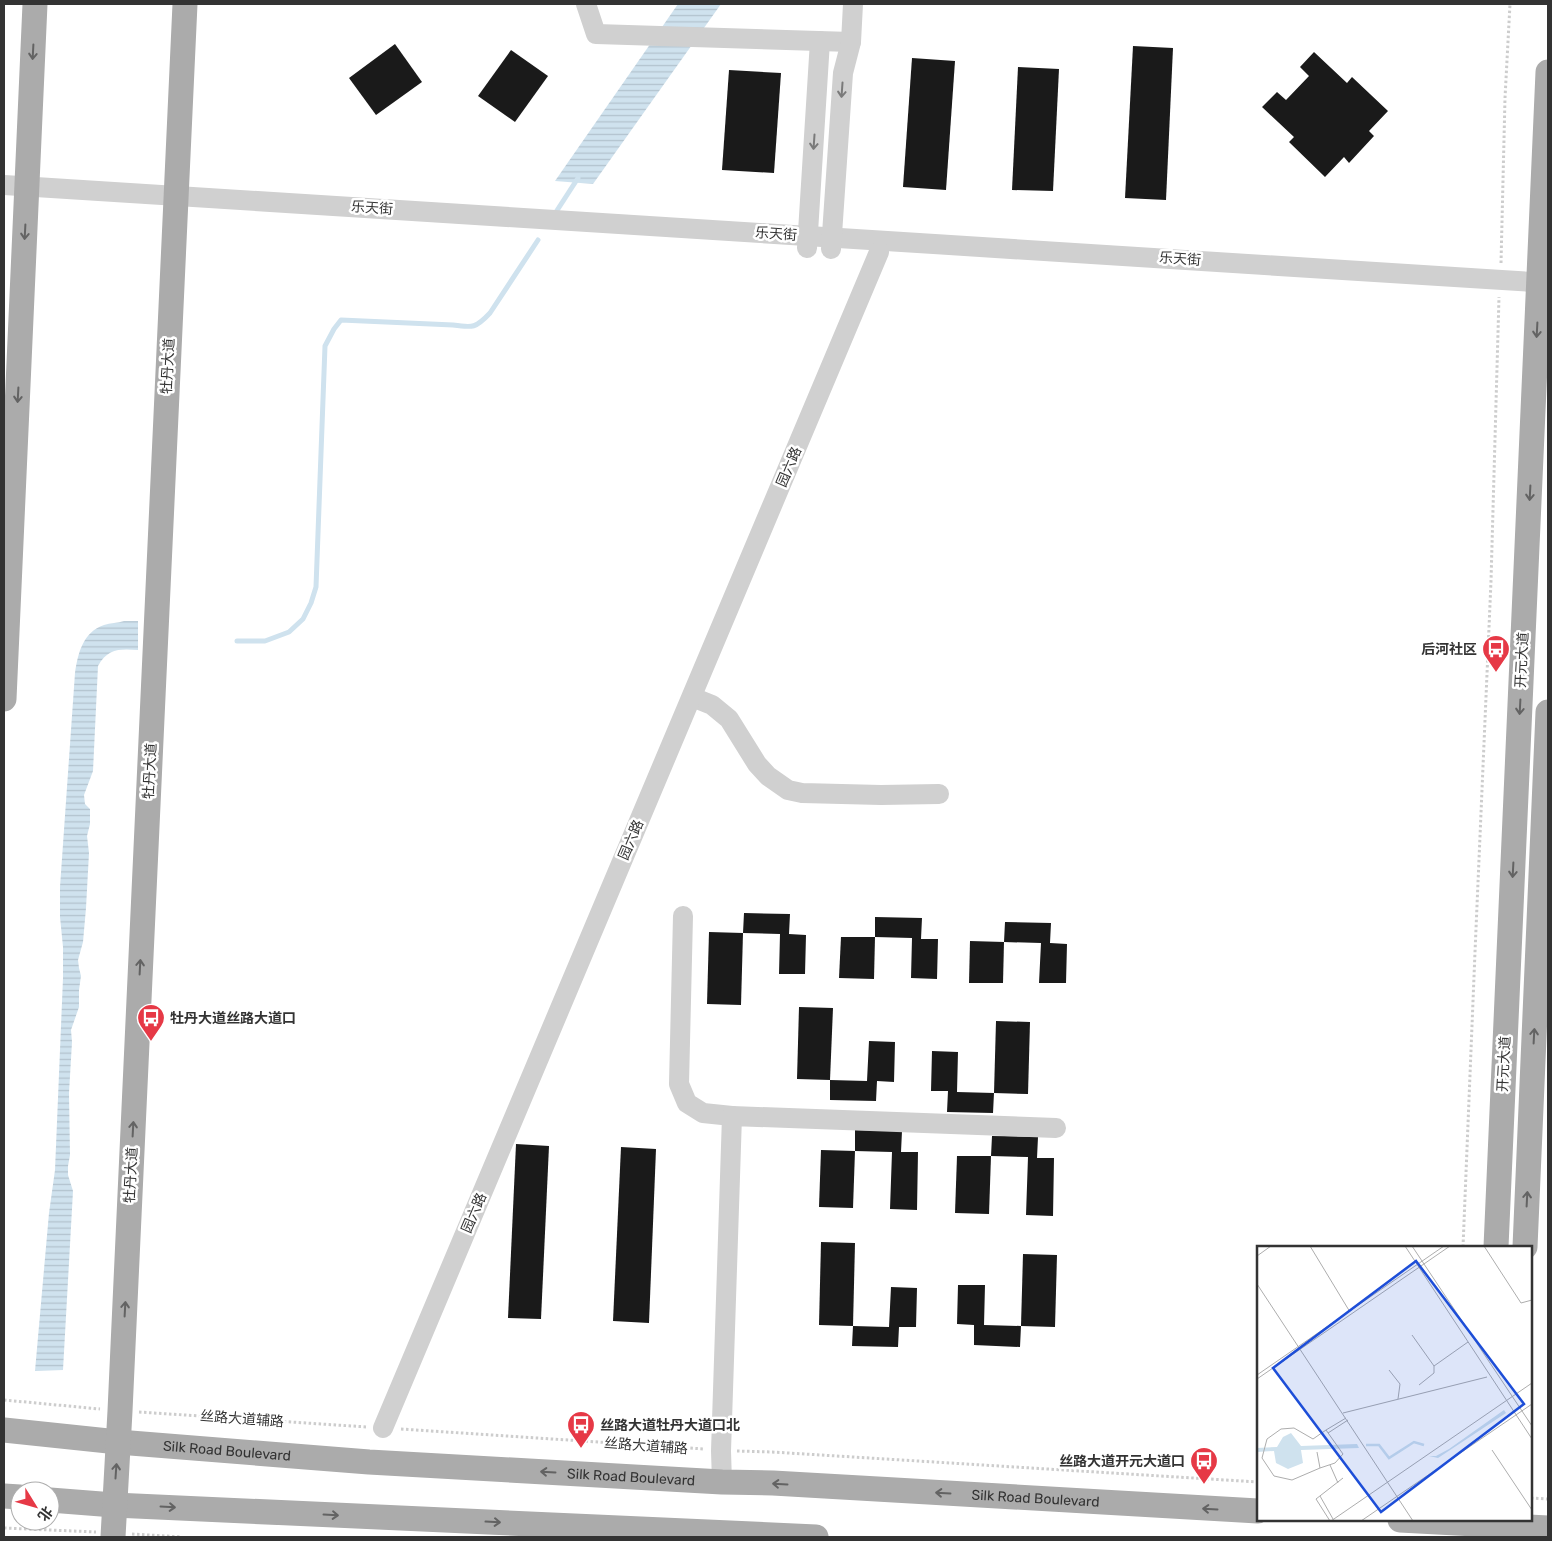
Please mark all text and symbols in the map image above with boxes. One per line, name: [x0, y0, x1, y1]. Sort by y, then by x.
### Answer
one-way arrow: [29, 44, 38, 60]
one-way arrow: [837, 82, 846, 98]
one-way arrow: [809, 134, 819, 150]
street label: 乐天街: [350, 198, 394, 218]
one-way arrow: [21, 224, 30, 240]
street label: 乐天街: [754, 224, 798, 244]
street label: 乐天街: [1158, 249, 1202, 269]
one-way arrow: [1533, 322, 1542, 338]
street label: 牡丹大道: [158, 338, 178, 394]
one-way arrow: [13, 386, 22, 402]
street label: 园六路: [773, 444, 805, 490]
one-way arrow: [1525, 484, 1534, 500]
street label: 开元大道: [1512, 632, 1532, 688]
bus stop icon: 后河社区: [1481, 634, 1511, 673]
place label: 后河社区: [1421, 641, 1477, 658]
one-way arrow: [1515, 699, 1525, 715]
street label: 牡丹大道: [140, 743, 160, 799]
street label: 园六路: [615, 817, 647, 863]
one-way arrow: [1508, 862, 1517, 878]
one-way arrow: [136, 959, 145, 975]
bus stop icon: 牡丹大道丝路大道口: [136, 1003, 166, 1042]
place label: 牡丹大道丝路大道口: [170, 1010, 296, 1027]
one-way arrow: [1529, 1028, 1539, 1044]
street label: 开元大道: [1494, 1036, 1514, 1092]
one-way arrow: [128, 1121, 138, 1138]
street label: 牡丹大道: [121, 1147, 141, 1203]
street label: 园六路: [458, 1190, 490, 1236]
one-way arrow: [1522, 1191, 1531, 1207]
inset map: [1257, 1246, 1532, 1521]
one-way arrow: [120, 1301, 129, 1317]
street label: 丝路大道辅路: [200, 1408, 284, 1430]
bus stop icon: 丝路大道牡丹大道口北: [566, 1410, 596, 1449]
place label: 丝路大道牡丹大道口北: [600, 1417, 740, 1434]
street label: 丝路大道辅路: [604, 1435, 688, 1457]
street label: Silk Road Boulevard: [162, 1437, 292, 1464]
bus stop icon: 丝路大道开元大道口: [1189, 1446, 1219, 1485]
place label: 丝路大道开元大道口: [1059, 1453, 1185, 1470]
one-way arrow: [112, 1463, 121, 1479]
street label: Silk Road Boulevard: [567, 1465, 696, 1489]
one-way arrow: [540, 1468, 556, 1477]
one-way arrow: [773, 1479, 789, 1488]
north arrow: [10, 1481, 60, 1531]
street label: Silk Road Boulevard: [971, 1486, 1100, 1510]
one-way arrow: [935, 1489, 951, 1498]
text: 北: [34, 1503, 56, 1524]
one-way arrow: [160, 1503, 176, 1512]
one-way arrow: [1202, 1504, 1218, 1513]
one-way arrow: [323, 1510, 339, 1519]
one-way arrow: [484, 1517, 501, 1527]

